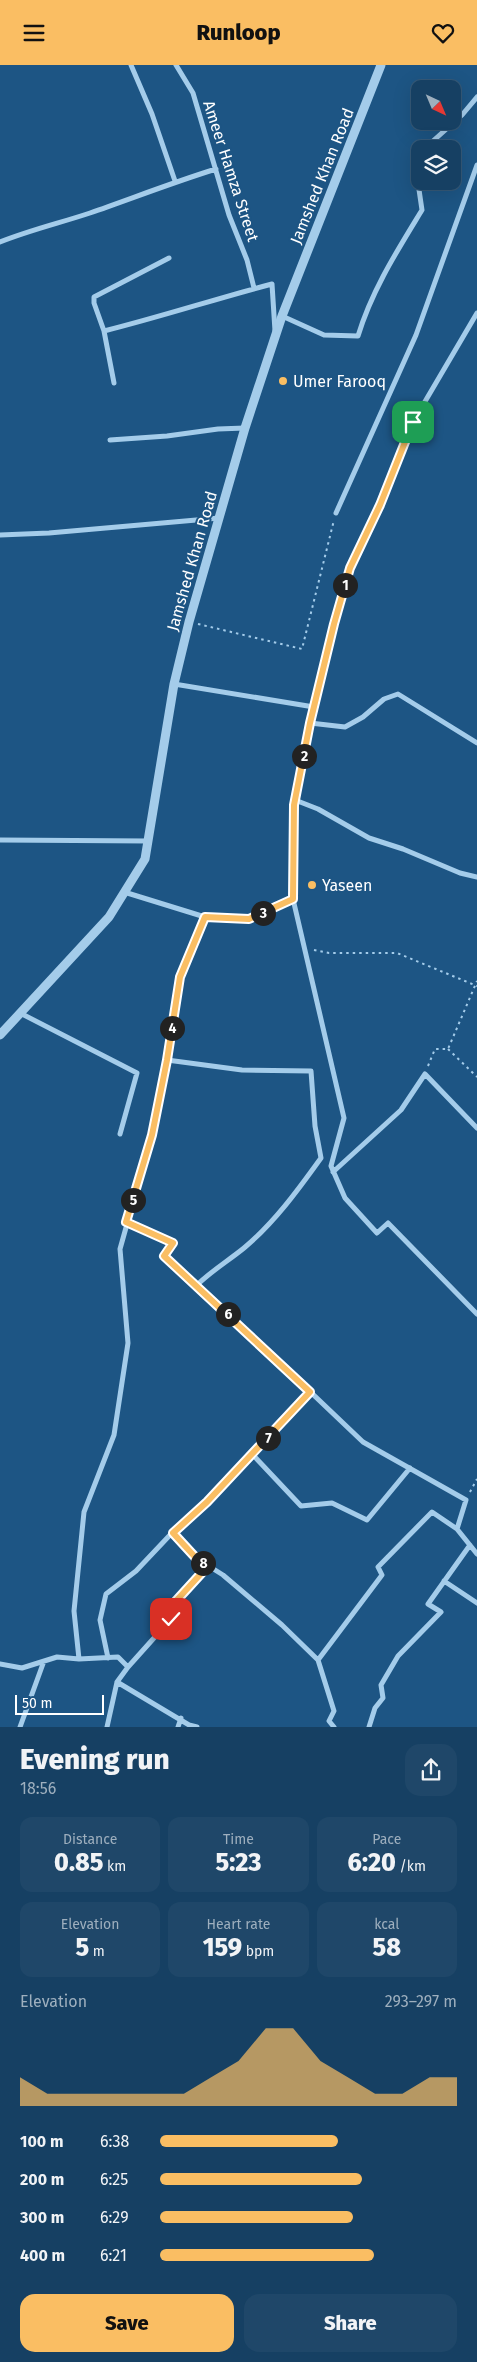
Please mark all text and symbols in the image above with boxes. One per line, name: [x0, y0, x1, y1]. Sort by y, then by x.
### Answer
icon: menu: [20, 19, 48, 47]
text: Runloop: [196, 19, 281, 46]
icon: heart: [429, 19, 457, 47]
north arrow: [411, 80, 461, 130]
map controls: [411, 80, 461, 190]
street label: Ameer Hamza Street: [199, 98, 263, 244]
street label: Jamshed Khan Road: [286, 105, 358, 247]
button: layers: [411, 140, 461, 190]
place label: Umer Farooq: [293, 372, 386, 391]
marker: Umer Farooq: [277, 375, 289, 387]
pin: [392, 401, 434, 443]
icon: arrive: [399, 408, 427, 436]
street label: Jamshed Khan Road: [163, 489, 221, 633]
pin: 1: [332, 573, 358, 597]
text: 1: [342, 577, 349, 594]
pin: 2: [292, 743, 316, 769]
text: 2: [301, 748, 308, 765]
place label: Yaseen: [322, 876, 372, 895]
marker: Yaseen: [306, 879, 318, 891]
pin: 3: [250, 901, 276, 925]
text: 3: [260, 905, 267, 922]
pin: 4: [160, 1015, 184, 1041]
text: 4: [169, 1020, 176, 1037]
pin: 5: [120, 1187, 146, 1213]
text: 5: [130, 1192, 137, 1209]
pin: 6: [216, 1301, 240, 1327]
text: 6: [225, 1306, 232, 1323]
pin: 7: [256, 1425, 280, 1451]
text: 7: [265, 1430, 272, 1447]
pin: 8: [190, 1551, 216, 1575]
text: 8: [199, 1555, 208, 1572]
pin: [150, 1598, 192, 1640]
icon: check: [157, 1605, 185, 1633]
scale bar: [15, 1692, 104, 1715]
text: 50 m: [22, 1695, 53, 1712]
text: Evening run: [20, 1743, 170, 1776]
button: share: [405, 1744, 457, 1796]
text: 18:56: [20, 1779, 56, 1798]
text: Distance: [63, 1831, 117, 1848]
text: Time: [223, 1831, 254, 1848]
text: Pace: [372, 1831, 401, 1848]
text: 0.85: [54, 1848, 103, 1878]
text: 5:23: [216, 1848, 261, 1878]
text: 6:20: [348, 1848, 396, 1878]
text: km: [103, 1858, 126, 1875]
text: /km: [396, 1858, 426, 1875]
text: Elevation: [61, 1916, 120, 1933]
text: Heart rate: [207, 1916, 270, 1933]
text: kcal: [374, 1916, 399, 1933]
text: 5: [75, 1933, 89, 1963]
text: 159: [203, 1933, 242, 1963]
text: 58: [373, 1933, 401, 1963]
text: m: [89, 1943, 105, 1960]
text: bpm: [242, 1943, 274, 1960]
text: Elevation: [20, 1992, 87, 2011]
text: 293–297 m: [385, 1992, 457, 2011]
text: 100 m: [20, 2132, 63, 2151]
text: 6:38: [100, 2132, 129, 2151]
text: 200 m: [20, 2170, 64, 2189]
text: 6:25: [100, 2170, 128, 2189]
text: 300 m: [20, 2208, 64, 2227]
text: 6:29: [100, 2208, 129, 2227]
text: 400 m: [20, 2246, 65, 2265]
text: 6:21: [100, 2246, 127, 2265]
button: Save: [20, 2294, 234, 2352]
button: Share: [244, 2294, 457, 2352]

